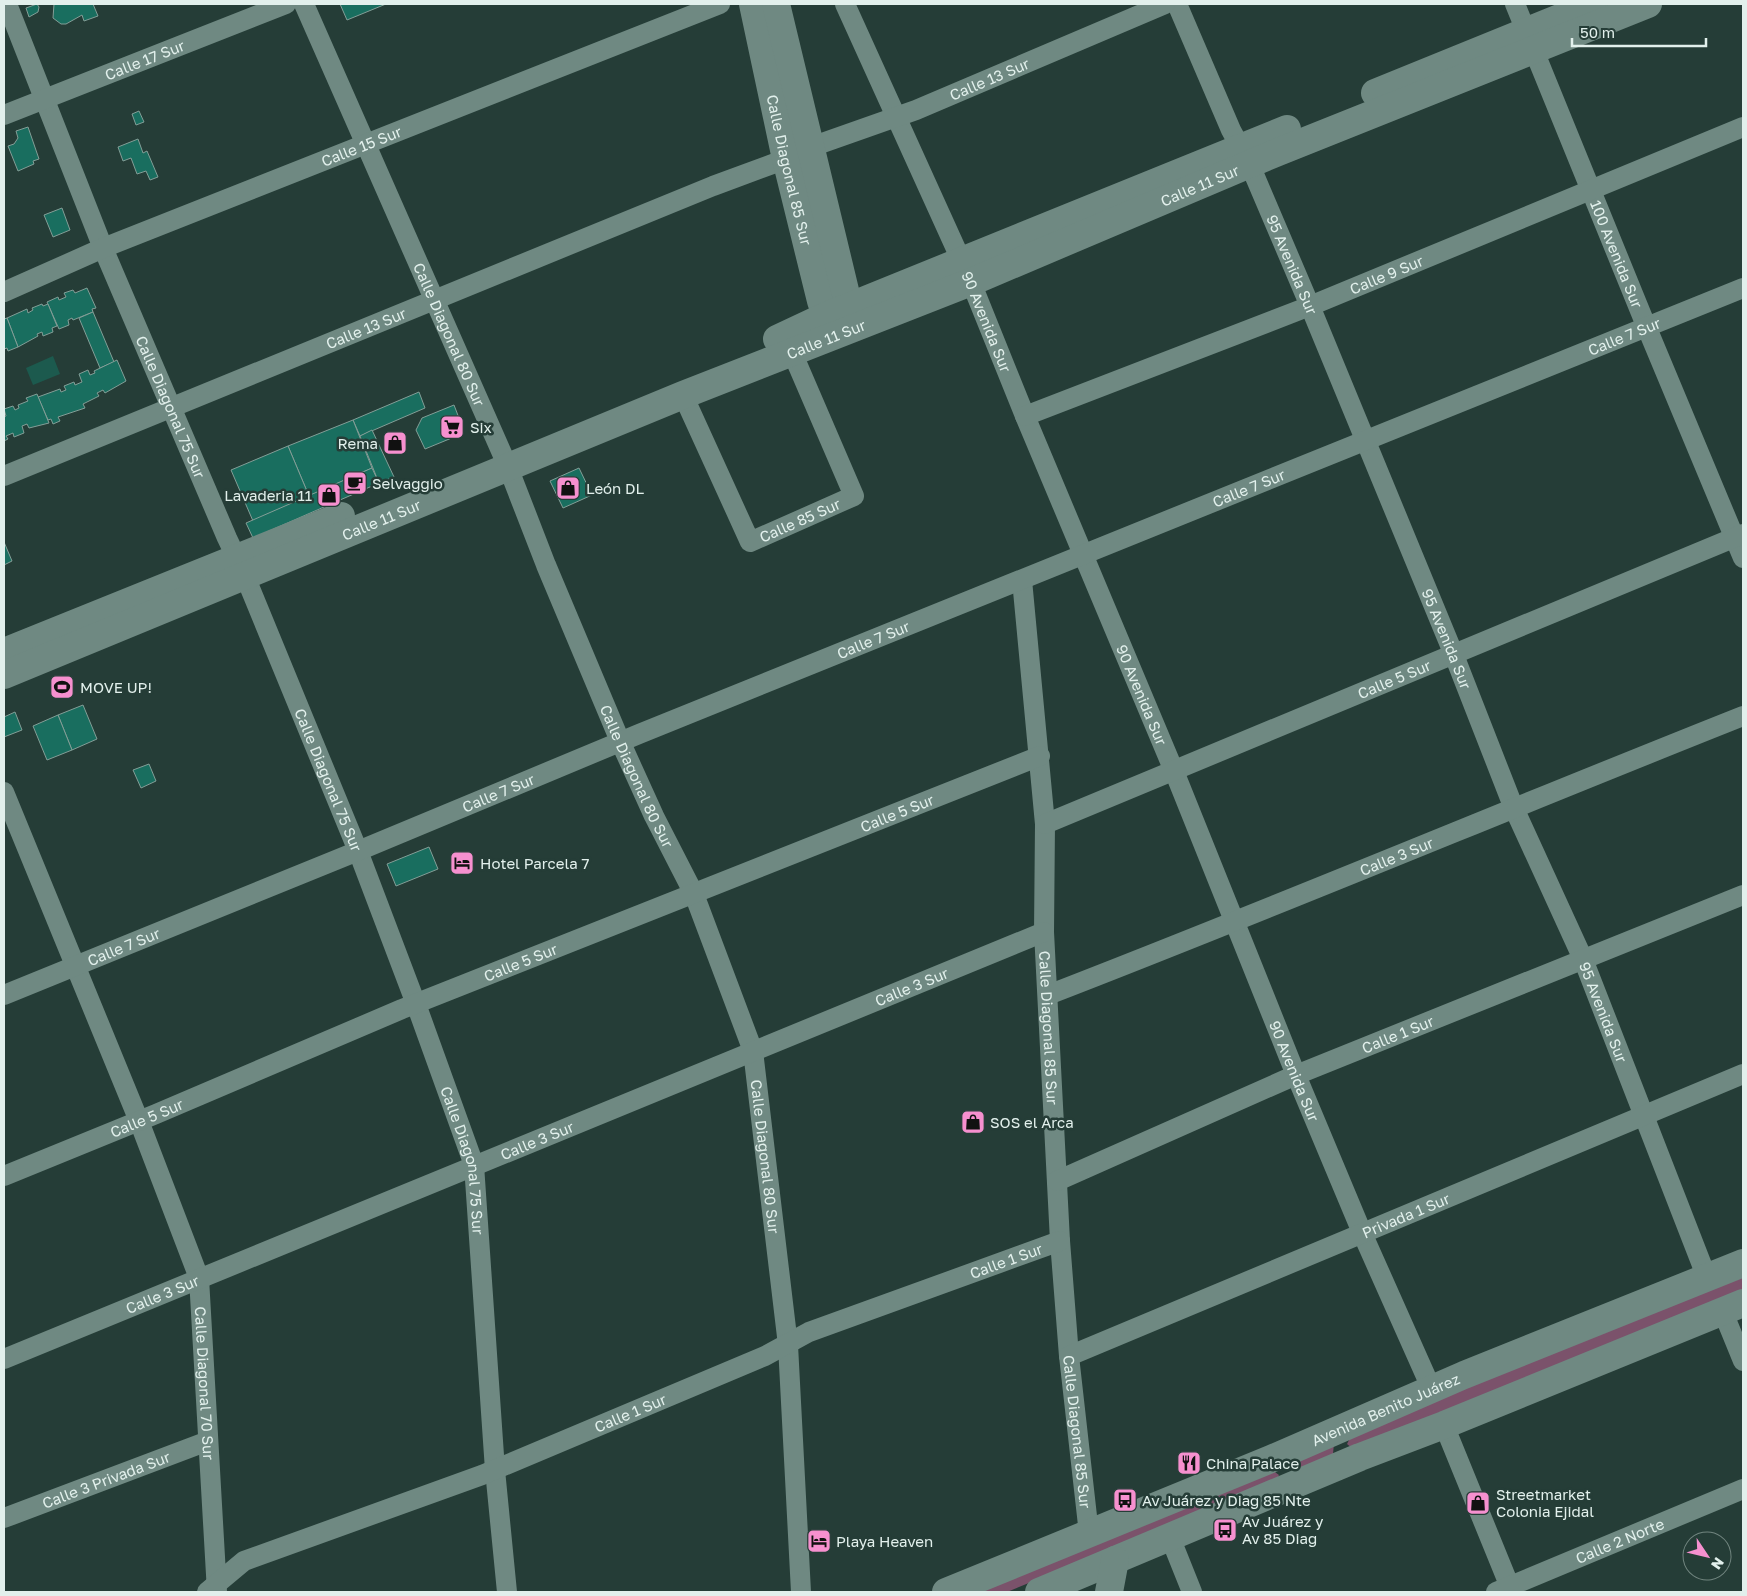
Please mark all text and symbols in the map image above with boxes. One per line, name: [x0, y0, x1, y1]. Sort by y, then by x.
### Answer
scale bar: [1572, 15, 1706, 47]
text: 50 m: [1580, 23, 1615, 41]
street label: Calle 17 Sur: [102, 36, 187, 83]
street label: Calle 13 Sur: [947, 54, 1032, 104]
street label: Calle Diagonal 85 Sur: [764, 93, 816, 247]
street label: Calle 15 Sur: [318, 122, 404, 170]
street label: Calle 11 Sur: [1158, 161, 1242, 210]
street label: 100 Avenida Sur: [1587, 197, 1647, 311]
street label: 95 Avenida Sur: [1263, 212, 1322, 317]
street label: Calle 9 Sur: [1347, 251, 1426, 298]
street label: Calle Diagonal 80 Sur: [410, 260, 489, 409]
street label: 90 Avenida Sur: [958, 268, 1015, 375]
street label: Calle 13 Sur: [323, 304, 409, 352]
street label: Calle 7 Sur: [1585, 313, 1663, 359]
street label: Calle 11 Sur: [784, 315, 868, 363]
street label: Calle Diagonal 75 Sur: [133, 333, 209, 481]
supermarket icon: Six: [439, 414, 465, 440]
place label: Six: [470, 418, 492, 436]
shop icon: Rema: [382, 430, 408, 456]
place label: Rema: [337, 434, 378, 452]
street label: Calle 7 Sur: [1210, 465, 1288, 510]
cafe icon: Selvaggio: [342, 470, 368, 496]
place label: Selvaggio: [372, 474, 443, 492]
shop icon: León DL: [555, 475, 581, 501]
place label: León DL: [586, 479, 645, 497]
shop icon: Lavaderia 11: [316, 482, 342, 508]
place label: Lavaderia 11: [224, 486, 312, 504]
street label: Calle 85 Sur: [756, 494, 843, 546]
street label: Calle 11 Sur: [339, 495, 423, 544]
street label: 95 Avenida Sur: [1419, 586, 1475, 692]
street label: Calle 7 Sur: [834, 617, 912, 662]
street label: 90 Avenida Sur: [1113, 642, 1171, 748]
street label: Calle 5 Sur: [1355, 656, 1434, 702]
sports icon: MOVE UP!: [49, 674, 75, 700]
place label: MOVE UP!: [80, 678, 152, 696]
street label: Calle Diagonal 80 Sur: [597, 702, 678, 851]
street label: Calle Diagonal 75 Sur: [291, 706, 366, 854]
street label: Calle 7 Sur: [459, 769, 537, 816]
street label: Calle 5 Sur: [857, 790, 936, 835]
street label: Calle 3 Sur: [1357, 833, 1436, 879]
hotel icon: Hotel Parcela 7: [449, 850, 475, 876]
place label: Hotel Parcela 7: [480, 854, 589, 872]
street label: Calle 7 Sur: [84, 924, 163, 969]
street label: Calle 5 Sur: [481, 939, 560, 985]
street label: Calle Diagonal 85 Sur: [1036, 950, 1062, 1105]
street label: 95 Avenida Sur: [1576, 959, 1631, 1065]
street label: Calle 3 Sur: [872, 963, 951, 1009]
street label: Calle 1 Sur: [1359, 1011, 1436, 1057]
street label: 90 Avenida Sur: [1266, 1018, 1323, 1124]
street label: Calle Diagonal 80 Sur: [747, 1079, 784, 1235]
street label: Calle Diagonal 75 Sur: [437, 1084, 488, 1235]
street label: Calle 5 Sur: [107, 1094, 186, 1141]
shop icon: SOS el Arca: [960, 1109, 986, 1135]
place label: SOS el Arca: [990, 1113, 1074, 1131]
street label: Calle 3 Sur: [497, 1117, 576, 1163]
street label: Privada 1 Sur: [1359, 1189, 1452, 1241]
street label: Calle 1 Sur: [967, 1239, 1045, 1282]
street label: Calle 3 Sur: [123, 1271, 202, 1317]
street label: Calle Diagonal 70 Sur: [192, 1306, 218, 1461]
street label: Calle Diagonal 85 Sur: [1060, 1354, 1095, 1510]
street label: Avenida Benito Juárez: [1309, 1369, 1462, 1449]
street label: Calle 1 Sur: [591, 1390, 669, 1436]
street label: Calle 3 Privada Sur: [39, 1447, 173, 1512]
restaurant icon: China Palace: [1176, 1450, 1202, 1476]
place label: China Palace: [1206, 1454, 1299, 1472]
place label: Streetmarket Colonia Ejidal: [1496, 1485, 1594, 1520]
bus stop icon: Av Juárez y Diag 85 Nte: [1112, 1487, 1138, 1513]
shop icon: Streetmarket Colonia Ejidal: [1465, 1490, 1491, 1516]
place label: Av Juárez y Diag 85 Nte: [1142, 1491, 1311, 1509]
place label: Av Juárez y Av 85 Diag: [1242, 1512, 1324, 1547]
street label: Calle 2 Norte: [1573, 1514, 1667, 1567]
bus stop icon: Av Juárez y Av 85 Diag: [1212, 1517, 1238, 1543]
hotel icon: Playa Heaven: [806, 1528, 832, 1554]
north arrow: [1682, 1531, 1732, 1581]
place label: Playa Heaven: [836, 1532, 933, 1550]
text: N: [1708, 1555, 1728, 1573]

